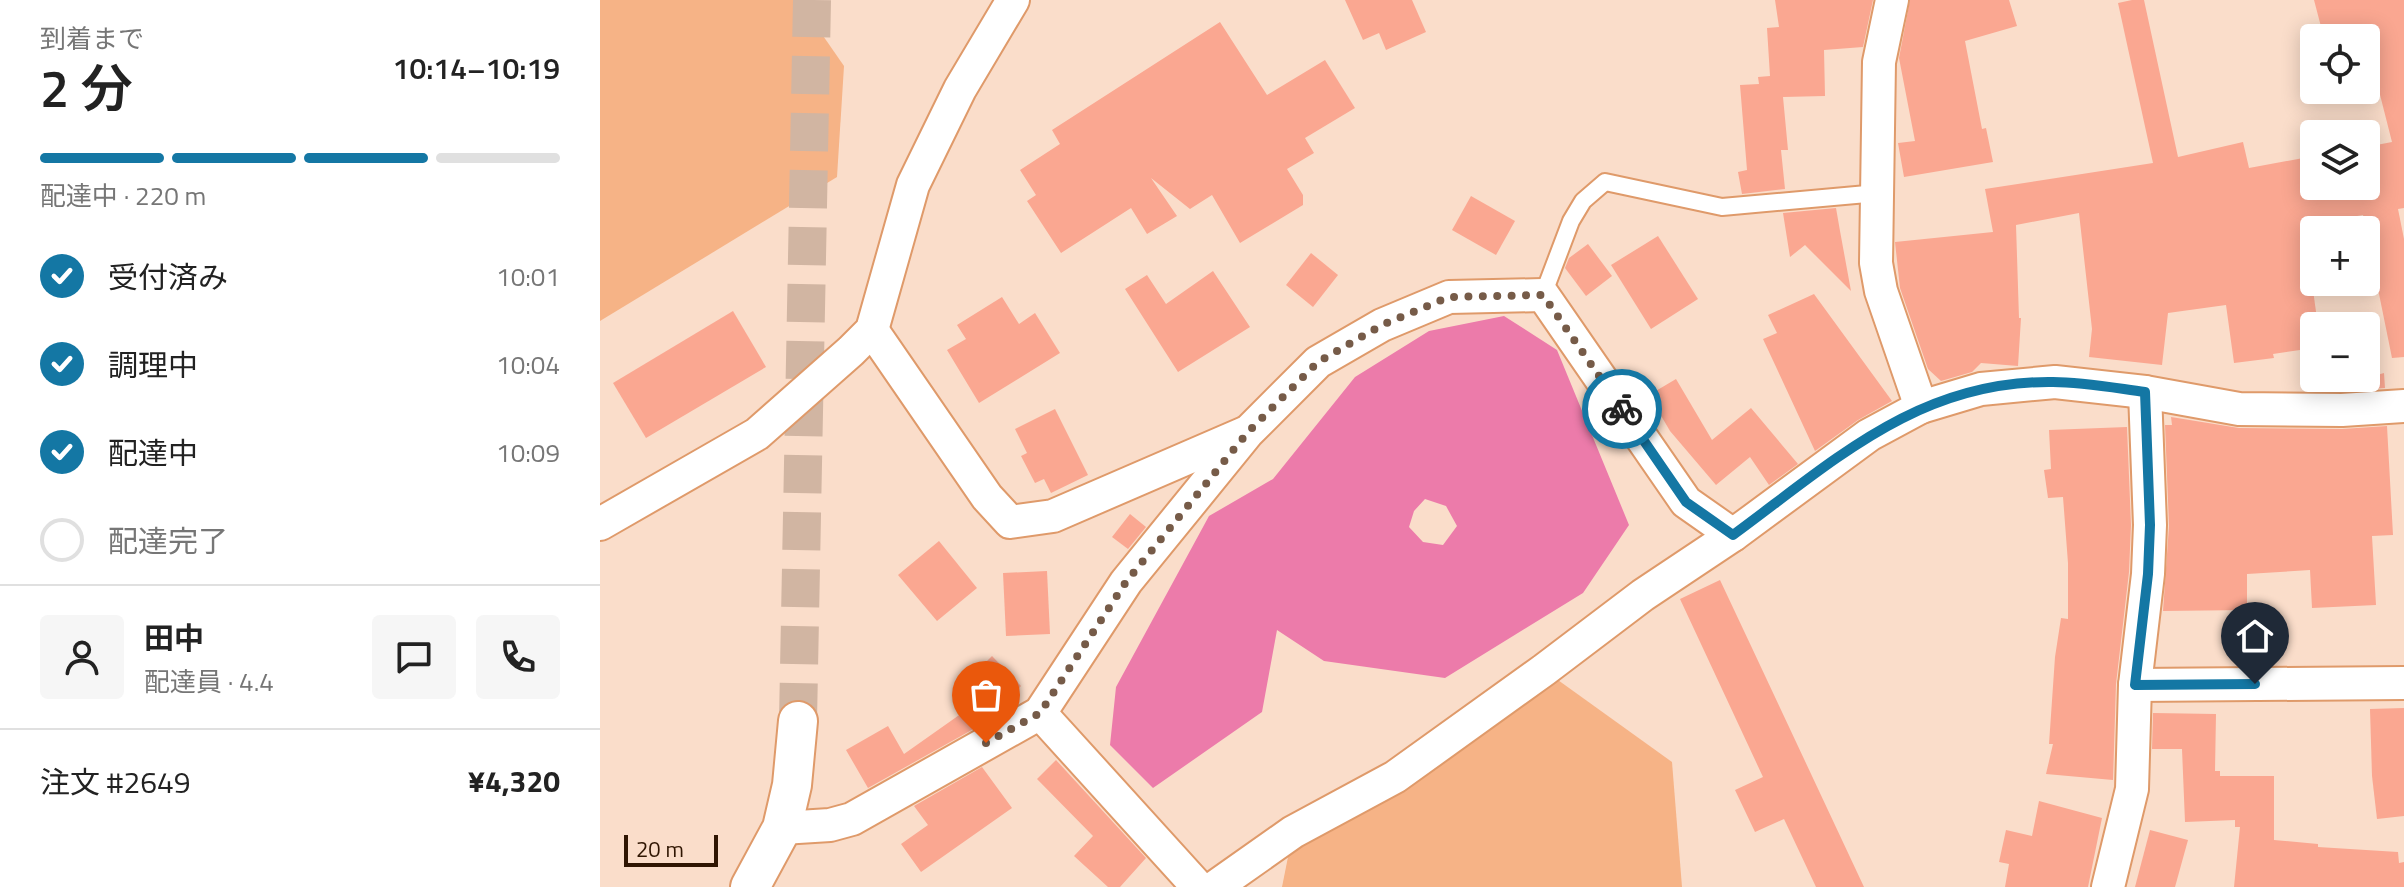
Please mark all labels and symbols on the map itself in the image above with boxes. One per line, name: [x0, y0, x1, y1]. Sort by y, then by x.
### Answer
courier: [1582, 369, 1662, 449]
pin: [2221, 602, 2289, 684]
pin: [952, 661, 1020, 743]
scale bar: [624, 831, 718, 867]

